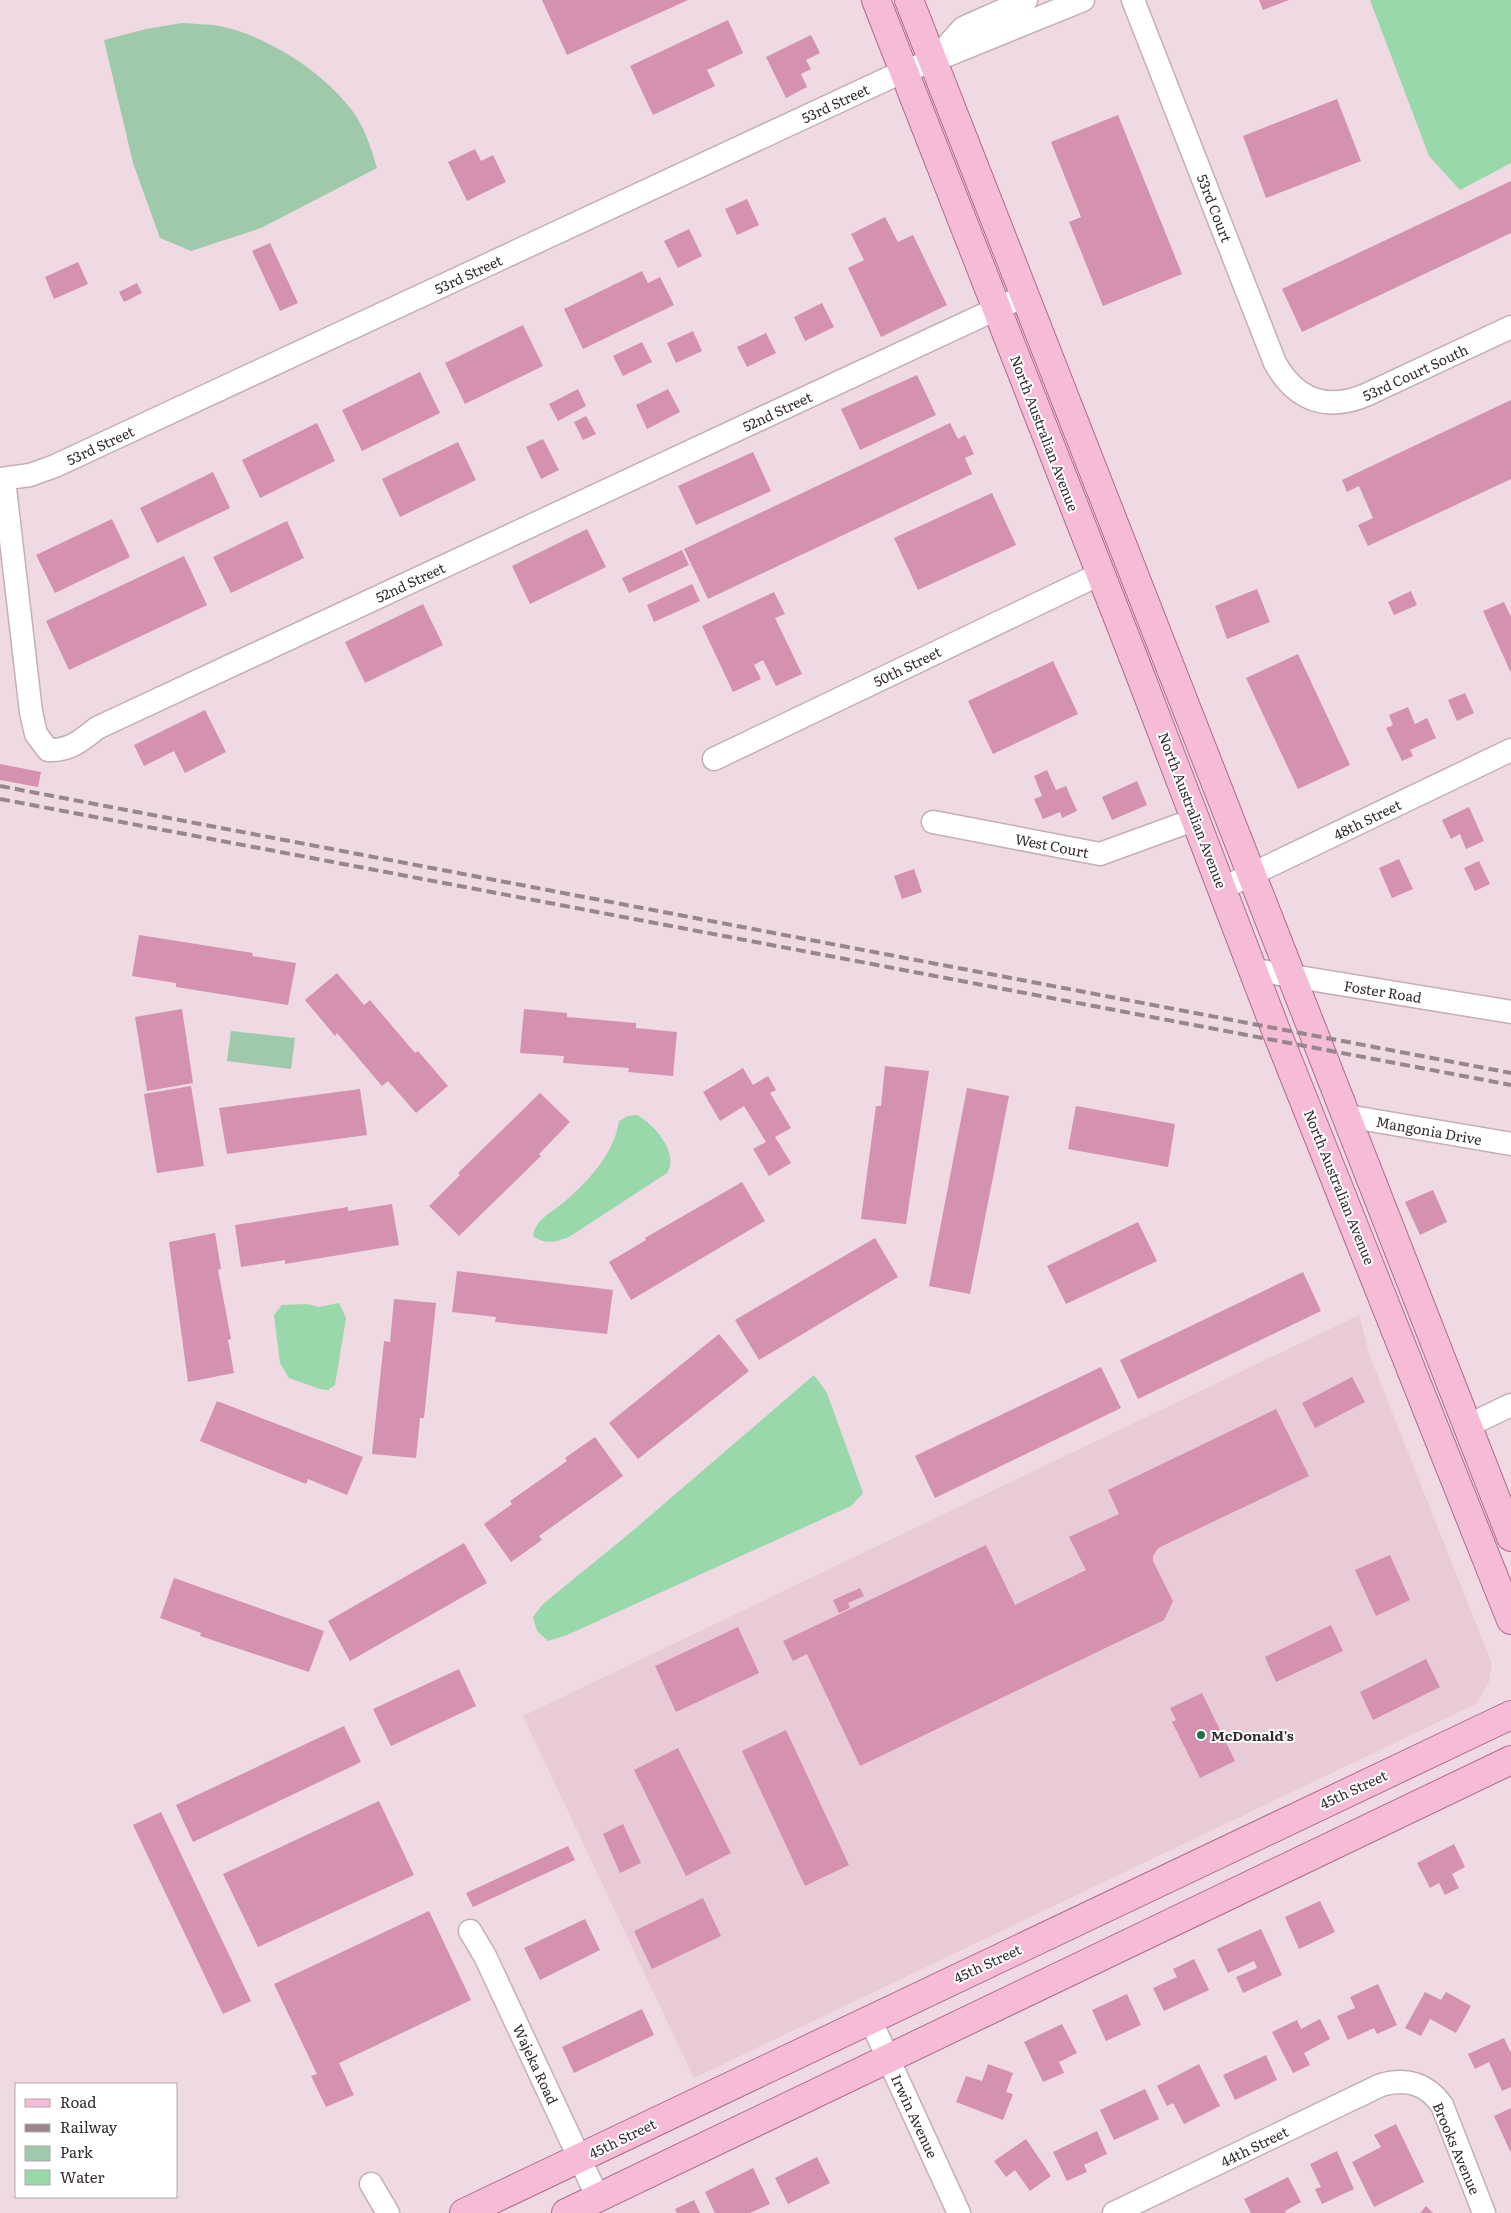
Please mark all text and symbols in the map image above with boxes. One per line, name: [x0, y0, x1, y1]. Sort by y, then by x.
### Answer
street label: 53rd Street: [798, 78, 872, 127]
street label: 53rd Court: [1193, 171, 1237, 245]
street label: 53rd Street: [431, 249, 505, 298]
street label: 53rd Court South: [1359, 339, 1471, 405]
street label: North Australian Avenue: [1006, 352, 1084, 514]
street label: 52nd Street: [739, 386, 815, 436]
street label: 53rd Street: [63, 420, 137, 469]
street label: 52nd Street: [372, 557, 448, 607]
street label: 50th Street: [870, 641, 944, 691]
street label: North Australian Avenue: [1154, 729, 1232, 891]
street label: 48th Street: [1330, 794, 1405, 844]
street label: West Court: [1013, 828, 1091, 862]
street label: Foster Road: [1343, 975, 1424, 1007]
street label: North Australian Avenue: [1300, 1106, 1380, 1268]
street label: Mangonia Drive: [1375, 1111, 1483, 1149]
place label: McDonald's: [1211, 1725, 1294, 1745]
marker: McDonald's: [1195, 1729, 1207, 1741]
street label: 45th Street: [1316, 1764, 1390, 1813]
street label: 45th Street: [950, 1938, 1024, 1987]
street label: Wajeka Road: [509, 2021, 564, 2108]
street label: Irwin Avenue: [887, 2071, 943, 2161]
legend: [15, 2083, 178, 2198]
text: Road: [60, 2090, 96, 2113]
street label: Brooks Avenue: [1429, 2099, 1485, 2197]
street label: 45th Street: [585, 2113, 659, 2163]
text: Railway: [60, 2115, 118, 2138]
street label: 44th Street: [1217, 2121, 1292, 2171]
text: Park: [60, 2140, 94, 2163]
text: Water: [60, 2165, 105, 2188]

